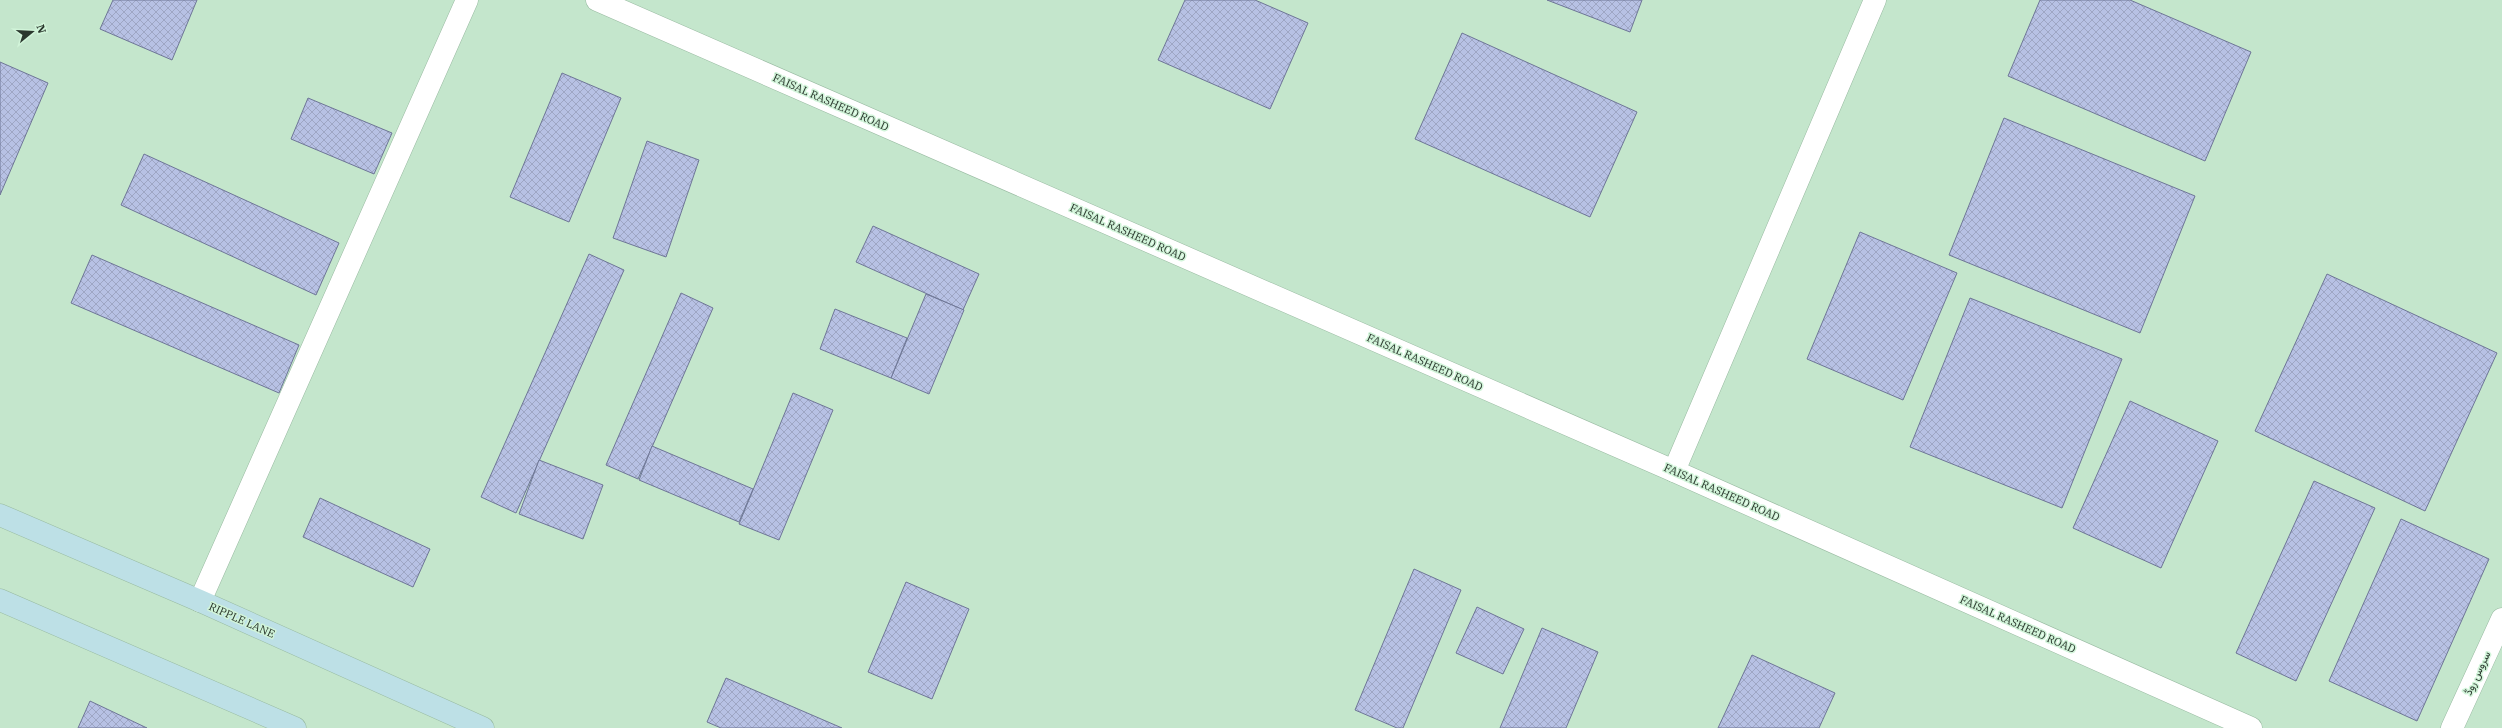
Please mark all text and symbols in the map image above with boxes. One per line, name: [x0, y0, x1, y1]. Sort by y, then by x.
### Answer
north arrow: [12, 12, 52, 52]
text: N: [34, 23, 50, 35]
street label: FAISAL RASHEED ROAD: [771, 70, 891, 134]
street label: FAISAL RASHEED ROAD: [1068, 200, 1188, 264]
street label: FAISAL RASHEED ROAD: [1365, 330, 1485, 394]
street label: FAISAL RASHEED ROAD: [1662, 460, 1782, 524]
street label: FAISAL RASHEED ROAD: [1958, 592, 2078, 656]
street label: RIPPLE LANE: [207, 599, 277, 641]
street label: سروس روڈ: [2461, 648, 2493, 697]

